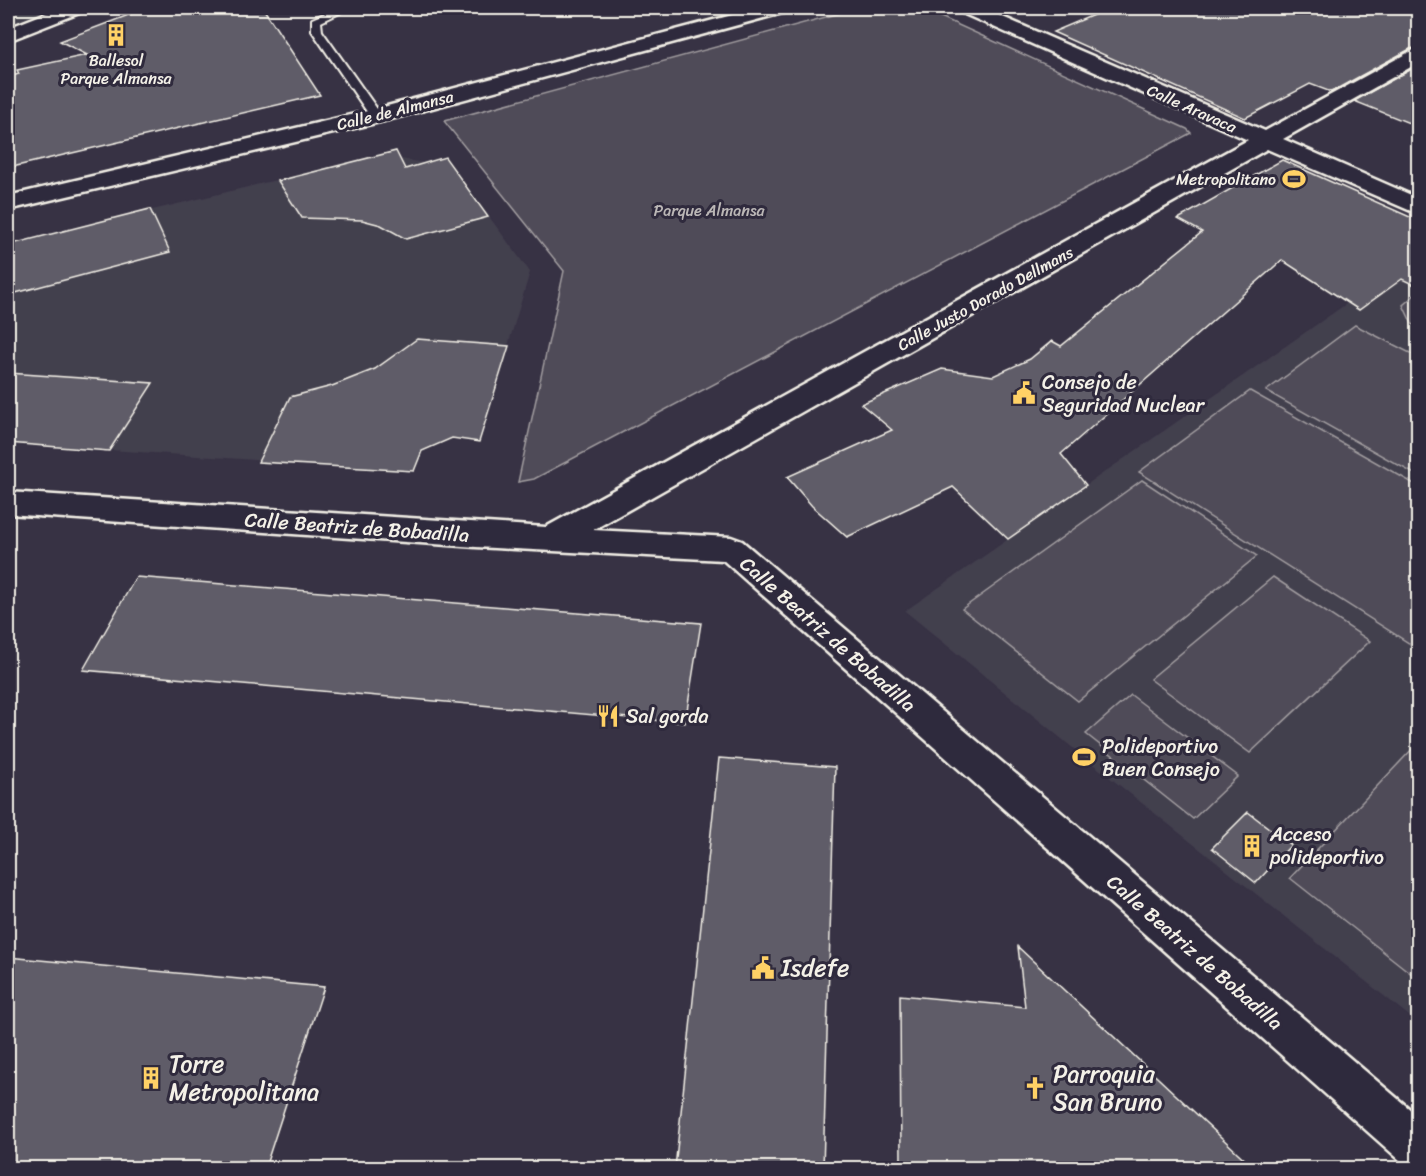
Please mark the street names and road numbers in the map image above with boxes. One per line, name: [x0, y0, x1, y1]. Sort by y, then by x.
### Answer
street label: Calle Aravaca: [1142, 76, 1242, 142]
street label: Calle de Almansa: [334, 82, 457, 139]
street label: Calle Justo Dorado Dellmans: [892, 238, 1079, 359]
street label: Calle Beatriz de Bobadilla: [243, 502, 470, 553]
street label: Calle Beatriz de Bobadilla: [731, 547, 924, 721]
street label: Calle Beatriz de Bobadilla: [1098, 865, 1291, 1039]

